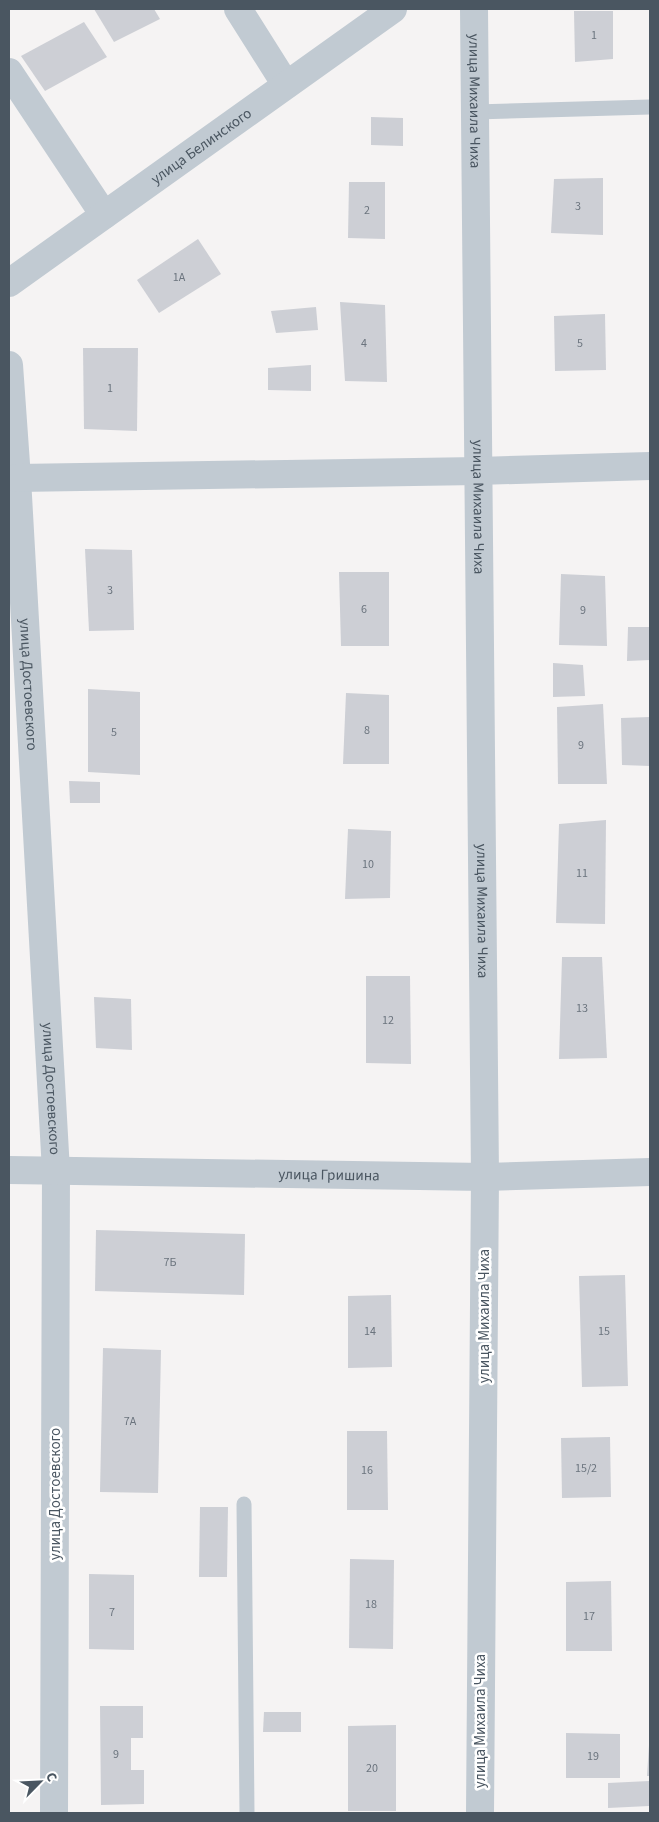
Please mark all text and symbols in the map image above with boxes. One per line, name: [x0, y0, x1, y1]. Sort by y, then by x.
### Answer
house number: 1: [591, 27, 597, 44]
street label: улица Михаила Чиха: [463, 34, 485, 168]
street label: улица Белинского: [147, 103, 256, 190]
house number: 3: [575, 198, 581, 215]
house number: 2: [364, 202, 370, 219]
house number: 1А: [173, 269, 186, 286]
house number: 4: [361, 335, 367, 352]
house number: 5: [577, 335, 583, 352]
house number: 1: [107, 380, 113, 397]
street label: улица Михаила Чиха: [467, 440, 489, 574]
house number: 3: [107, 582, 113, 599]
house number: 6: [361, 601, 367, 618]
house number: 9: [580, 602, 586, 619]
street label: улица Достоевского: [14, 618, 42, 751]
house number: 8: [364, 722, 370, 739]
house number: 5: [111, 724, 117, 741]
house number: 9: [578, 737, 584, 754]
street label: улица Михаила Чиха: [471, 844, 493, 978]
house number: 10: [362, 856, 374, 873]
house number: 11: [576, 865, 588, 882]
house number: 13: [576, 1000, 588, 1017]
house number: 12: [382, 1012, 394, 1029]
street label: улица Достоевского: [37, 1022, 65, 1156]
street label: улица Гришина: [278, 1164, 380, 1186]
street label: улица Михаила Чиха: [474, 1249, 495, 1383]
house number: 7Б: [164, 1254, 176, 1271]
house number: 14: [364, 1323, 376, 1340]
house number: 15: [598, 1323, 610, 1340]
house number: 7А: [124, 1413, 137, 1430]
street label: улица Достоевского: [45, 1428, 66, 1560]
house number: 15/2: [575, 1460, 597, 1477]
house number: 16: [361, 1462, 373, 1479]
house number: 18: [365, 1596, 377, 1613]
house number: 7: [109, 1604, 115, 1621]
house number: 17: [583, 1608, 595, 1625]
street label: улица Михаила Чиха: [470, 1654, 491, 1788]
house number: 9: [113, 1746, 119, 1763]
house number: 19: [587, 1748, 599, 1765]
north arrow: [15, 1757, 65, 1807]
house number: 20: [366, 1760, 378, 1777]
text: С: [40, 1769, 62, 1785]

